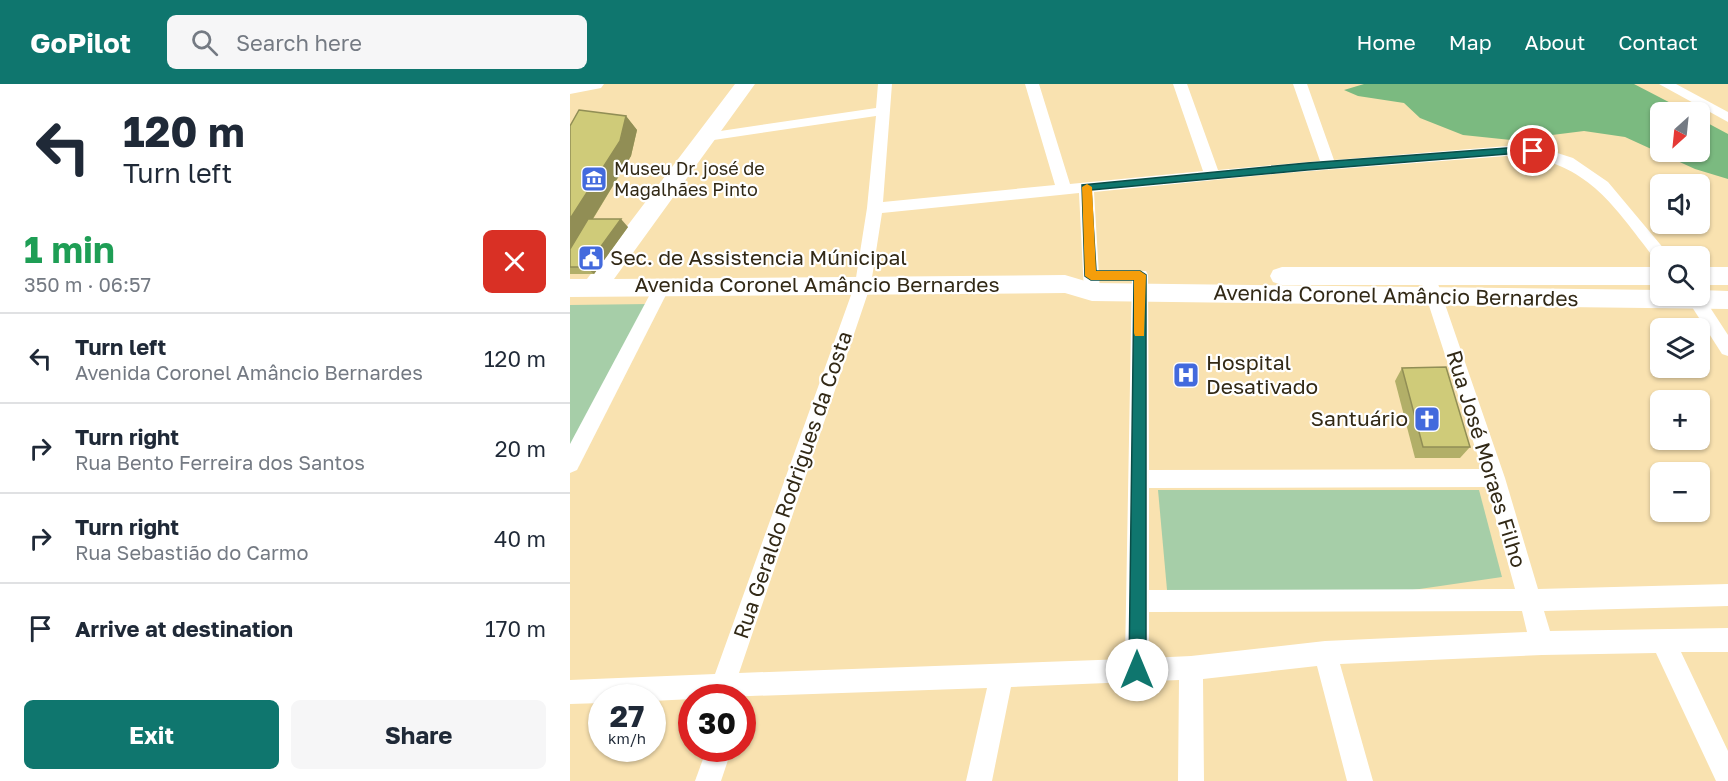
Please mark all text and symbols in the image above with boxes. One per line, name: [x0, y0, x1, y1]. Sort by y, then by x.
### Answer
search box: [167, 15, 587, 69]
text: GoPilot: [30, 26, 131, 59]
icon: search: [188, 26, 221, 59]
text: Search here: [236, 29, 362, 56]
text: Home: [1356, 29, 1416, 55]
text: Map: [1449, 29, 1492, 55]
text: About: [1525, 29, 1585, 55]
text: Contact: [1618, 29, 1698, 55]
north arrow: [1650, 102, 1710, 162]
map controls: [1650, 102, 1710, 522]
text: 120 m: [123, 106, 245, 156]
icon: left: [24, 108, 102, 186]
pin: [1507, 125, 1558, 176]
icon: arrive: [1516, 134, 1549, 167]
text: Turn left: [123, 157, 232, 189]
place label: Museu Dr. josé de Magalhães Pinto: [614, 157, 765, 200]
museum icon: Museu Dr. josé de Magalhães Pinto: [579, 164, 609, 194]
button: sound: [1650, 174, 1710, 234]
text: 1 min: [24, 228, 115, 271]
button: close: [483, 230, 546, 293]
public building icon: Sec. de Assistencia Múnicipal: [576, 243, 606, 273]
place label: Sec. de Assistencia Múnicipal: [610, 244, 907, 270]
button: search: [1650, 246, 1710, 306]
street label: Avenida Coronel Amâncio Bernardes: [634, 271, 1000, 297]
text: 350 m · 06:57: [24, 272, 151, 296]
street label: Avenida Coronel Amâncio Bernardes: [1213, 279, 1579, 311]
button: layers: [1650, 318, 1710, 378]
street label: Rua Geraldo Rodrigues da Costa: [727, 327, 857, 642]
text: Turn left: [75, 333, 166, 360]
icon: left: [24, 342, 57, 375]
text: 120 m: [484, 345, 546, 372]
street label: Rua José Moraes Filho: [1441, 347, 1532, 571]
place label: Hospital Desativado: [1206, 349, 1318, 399]
text: Avenida Coronel Amâncio Bernardes: [75, 360, 423, 384]
hospital icon: Hospital Desativado: [1171, 360, 1201, 390]
button: +: [1650, 390, 1710, 450]
church icon: Santuário: [1412, 404, 1442, 434]
place label: Santuário: [1311, 405, 1408, 431]
text: Turn right: [75, 423, 179, 450]
icon: right: [24, 432, 57, 465]
text: 20 m: [495, 435, 546, 462]
text: Rua Bento Ferreira dos Santos: [75, 450, 365, 474]
button: −: [1650, 462, 1710, 522]
text: Turn right: [75, 513, 179, 540]
icon: right: [24, 522, 57, 555]
text: 40 m: [494, 525, 546, 552]
text: Rua Sebastião do Carmo: [75, 540, 309, 564]
icon: arrive: [24, 612, 57, 645]
text: Arrive at destination: [75, 615, 293, 642]
text: 170 m: [485, 615, 546, 642]
position arrow: [1105, 638, 1169, 702]
speed limit sign: 30: [678, 684, 756, 762]
text: 27: [610, 698, 644, 734]
button: Exit: [24, 700, 279, 769]
button: Share: [291, 700, 546, 769]
text: km/h: [608, 729, 646, 747]

